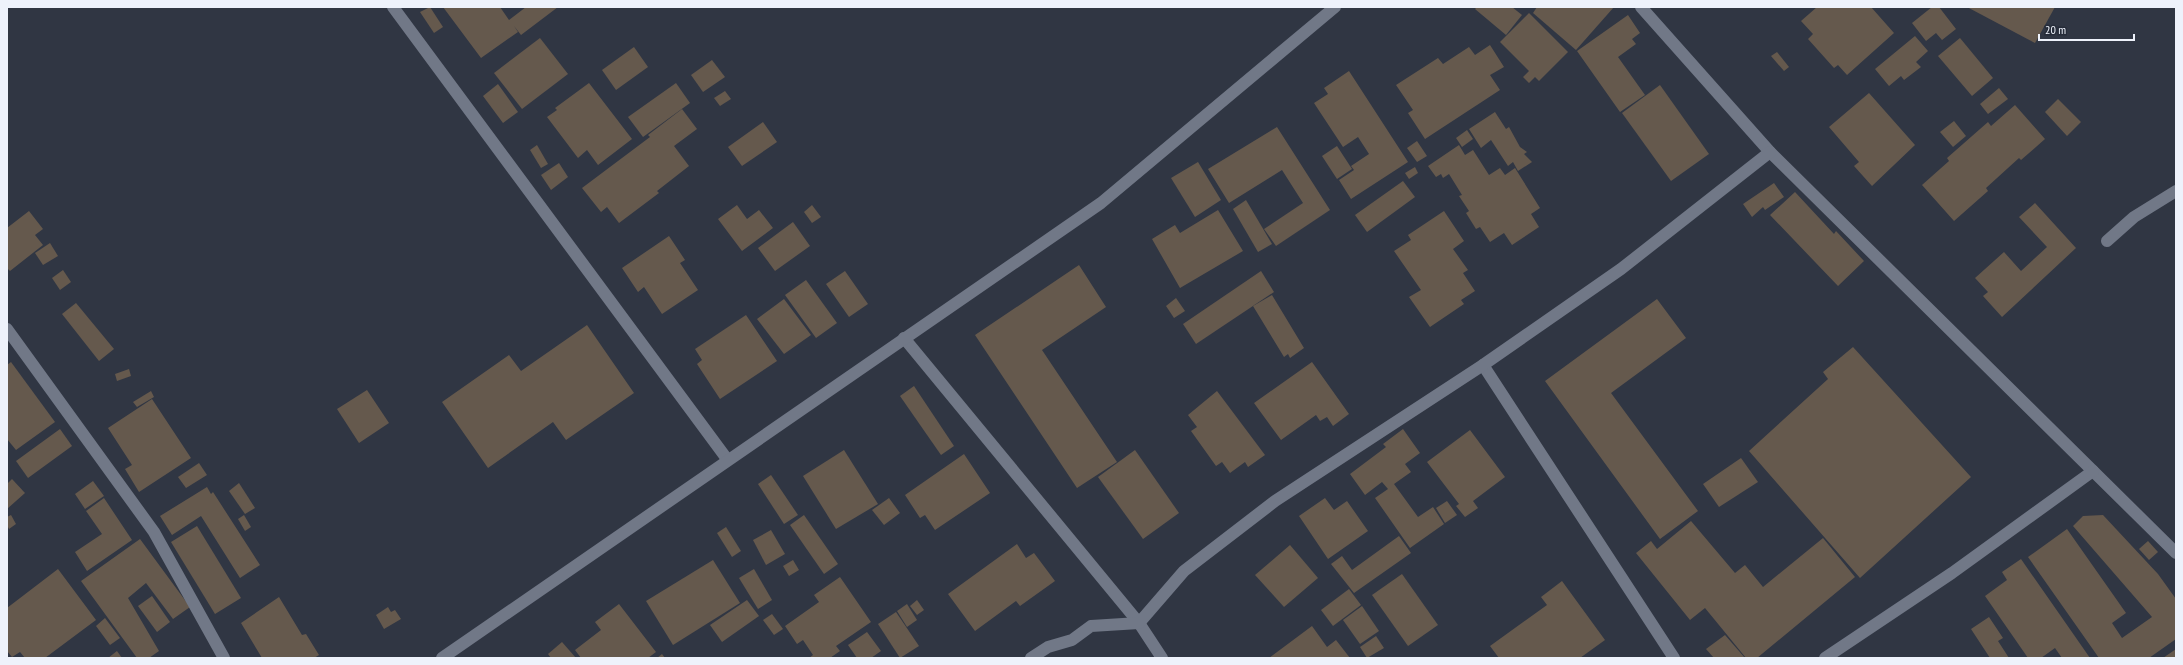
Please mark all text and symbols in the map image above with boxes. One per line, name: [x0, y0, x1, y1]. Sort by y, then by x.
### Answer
scale bar: [2039, 16, 2134, 42]
text: 20 m: [2045, 22, 2066, 37]

